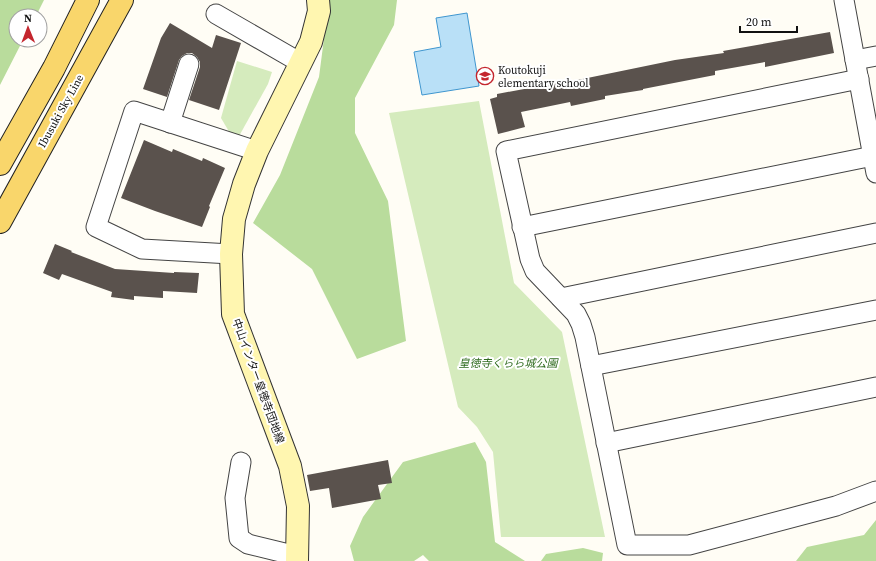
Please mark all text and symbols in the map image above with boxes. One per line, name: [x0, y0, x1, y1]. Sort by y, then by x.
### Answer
north arrow: [8, 8, 48, 48]
scale bar: [740, 8, 797, 34]
text: N: [24, 11, 32, 26]
text: 20 m: [746, 14, 772, 30]
place label: Koutokuji elementary school: [498, 63, 588, 91]
school or university icon: Koutokuji elementary school: [475, 66, 495, 86]
street label: Ibusuki Sky Line: [35, 71, 88, 150]
street label: 中山インター皇徳寺団地線: [228, 316, 288, 446]
park label: 皇徳寺くらら城公園: [459, 356, 559, 371]

